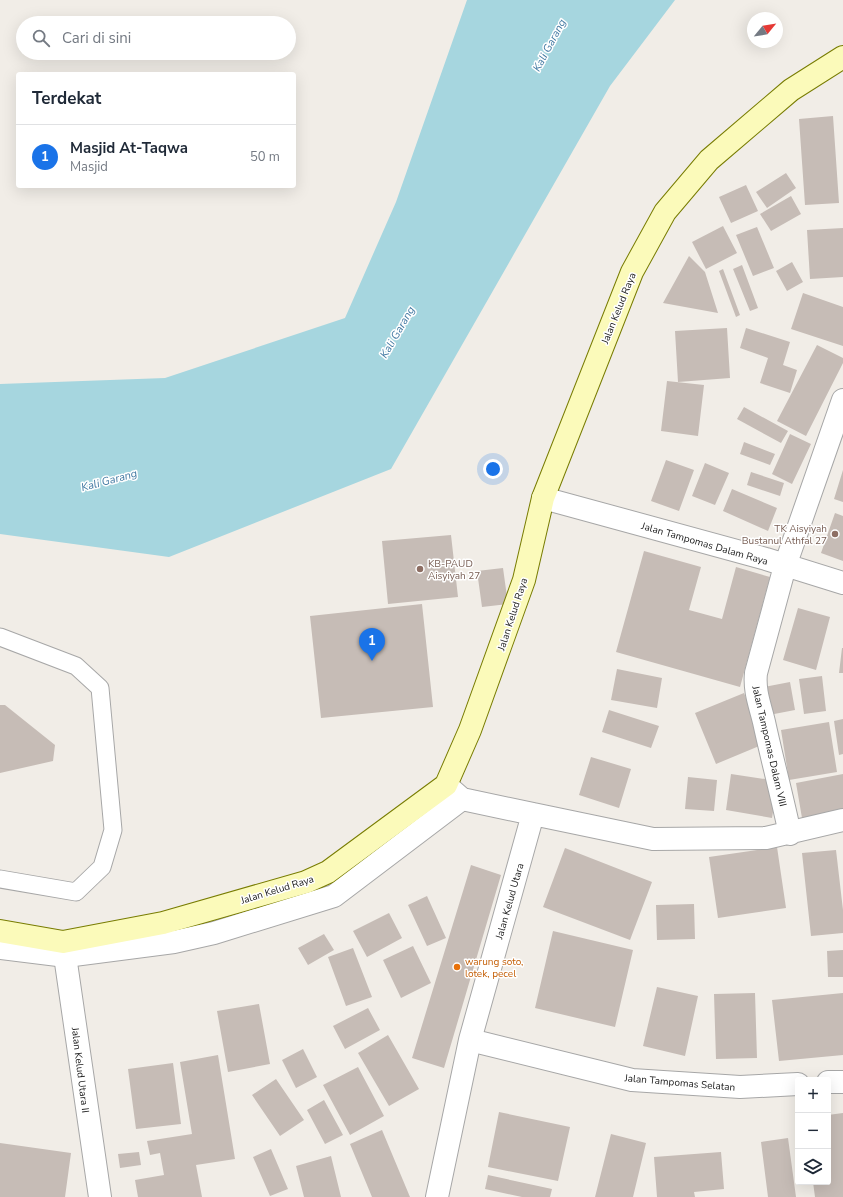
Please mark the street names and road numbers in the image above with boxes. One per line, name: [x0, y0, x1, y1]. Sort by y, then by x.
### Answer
street label: Jalan Kelud Raya: [598, 271, 640, 347]
street label: Jalan Tampomas Dalam Raya: [639, 519, 770, 569]
street label: Jalan Kelud Raya: [494, 576, 531, 653]
street label: Jalan Tampomas Dalam VIII: [748, 684, 790, 808]
street label: Jalan Kelud Utara: [492, 862, 527, 942]
street label: Jalan Kelud Raya: [238, 872, 316, 908]
street label: Jalan Kelud Utara II: [68, 1026, 92, 1114]
street label: Jalan Tampomas Selatan: [623, 1071, 736, 1095]

